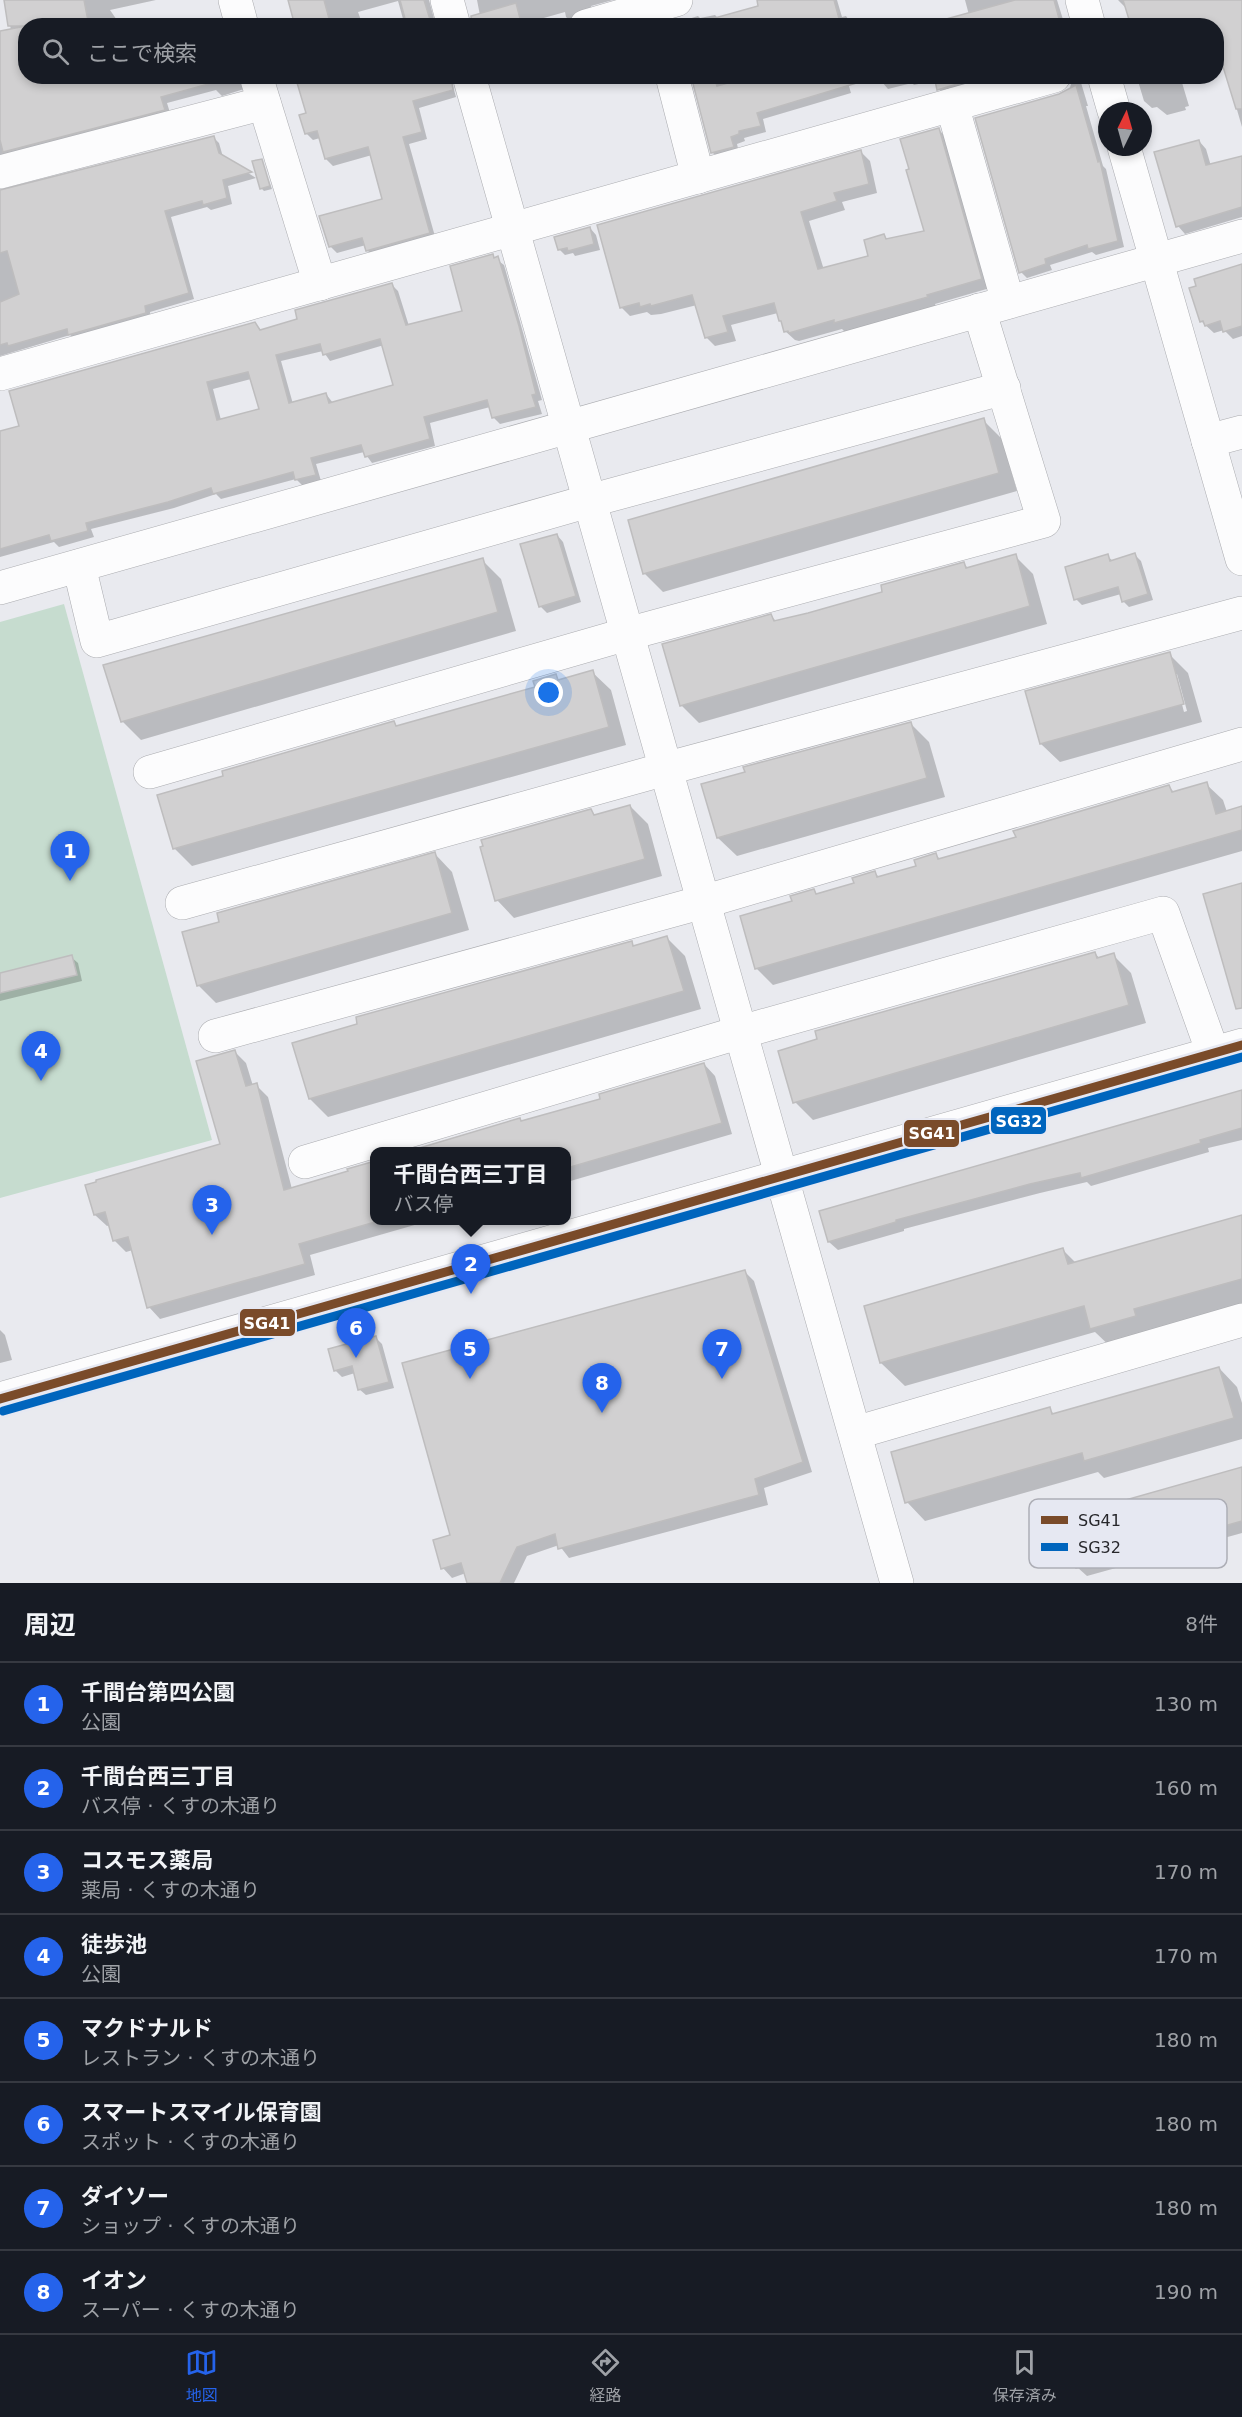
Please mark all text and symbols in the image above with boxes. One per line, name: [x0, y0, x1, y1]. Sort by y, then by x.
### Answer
search box: [18, 18, 1224, 84]
icon: search: [39, 35, 72, 68]
text: ここで検索: [87, 41, 197, 66]
north arrow: [1098, 102, 1152, 156]
your location: [534, 678, 563, 707]
pin: 1: [50, 832, 90, 881]
pin: 4: [22, 1032, 60, 1081]
line badge: SG32: [990, 1106, 1047, 1135]
text: SG32: [996, 1112, 1042, 1131]
line badge: SG41: [903, 1119, 960, 1148]
text: SG41: [909, 1124, 955, 1143]
popup: [370, 1147, 571, 1225]
text: 千間台西三丁目: [393, 1162, 548, 1187]
pin: 3: [192, 1186, 232, 1235]
text: バス停: [393, 1192, 453, 1216]
pin: 2: [452, 1244, 490, 1294]
line badge: SG41: [239, 1308, 296, 1337]
pin: 6: [336, 1308, 376, 1358]
text: SG41: [244, 1314, 290, 1333]
pin: 5: [450, 1330, 490, 1379]
pin: 7: [702, 1330, 742, 1379]
pin: 8: [582, 1364, 622, 1413]
legend: [1029, 1499, 1227, 1568]
text: SG41: [1078, 1511, 1121, 1530]
text: SG32: [1078, 1538, 1121, 1557]
text: 周辺: [24, 1610, 76, 1640]
text: 8件: [1185, 1612, 1218, 1636]
text: 千間台第四公園: [81, 1680, 235, 1705]
text: 1: [37, 1692, 50, 1716]
text: 130 m: [1154, 1692, 1218, 1716]
text: 公園: [81, 1710, 121, 1734]
text: 千間台西三丁目: [81, 1764, 235, 1789]
text: 2: [37, 1776, 50, 1800]
text: 160 m: [1154, 1776, 1218, 1800]
text: バス停 · くすの木通り: [81, 1794, 280, 1818]
text: コスモス薬局: [81, 1848, 213, 1873]
text: 3: [37, 1860, 50, 1884]
text: 170 m: [1154, 1860, 1218, 1884]
text: 薬局 · くすの木通り: [81, 1878, 260, 1902]
text: 徒歩池: [81, 1932, 147, 1957]
text: 4: [37, 1944, 50, 1968]
text: 170 m: [1154, 1944, 1218, 1968]
text: 公園: [81, 1962, 121, 1986]
text: マクドナルド: [81, 2016, 213, 2041]
text: 5: [37, 2028, 50, 2052]
text: 180 m: [1154, 2028, 1218, 2052]
text: レストラン · くすの木通り: [81, 2046, 320, 2070]
text: スマートスマイル保育園: [81, 2100, 322, 2125]
text: 6: [37, 2112, 50, 2136]
text: 180 m: [1154, 2112, 1218, 2136]
text: スポット · くすの木通り: [81, 2130, 300, 2154]
text: ダイソー: [81, 2184, 169, 2209]
text: 7: [37, 2196, 50, 2220]
text: 180 m: [1154, 2196, 1218, 2220]
text: ショップ · くすの木通り: [81, 2214, 300, 2238]
text: イオン: [81, 2268, 147, 2293]
text: 8: [37, 2280, 50, 2304]
text: 190 m: [1154, 2280, 1218, 2304]
text: スーパー · くすの木通り: [81, 2298, 300, 2322]
tab: 地図: [185, 2346, 218, 2406]
tab: 経路: [589, 2346, 622, 2406]
tab: 保存済み: [993, 2346, 1057, 2406]

